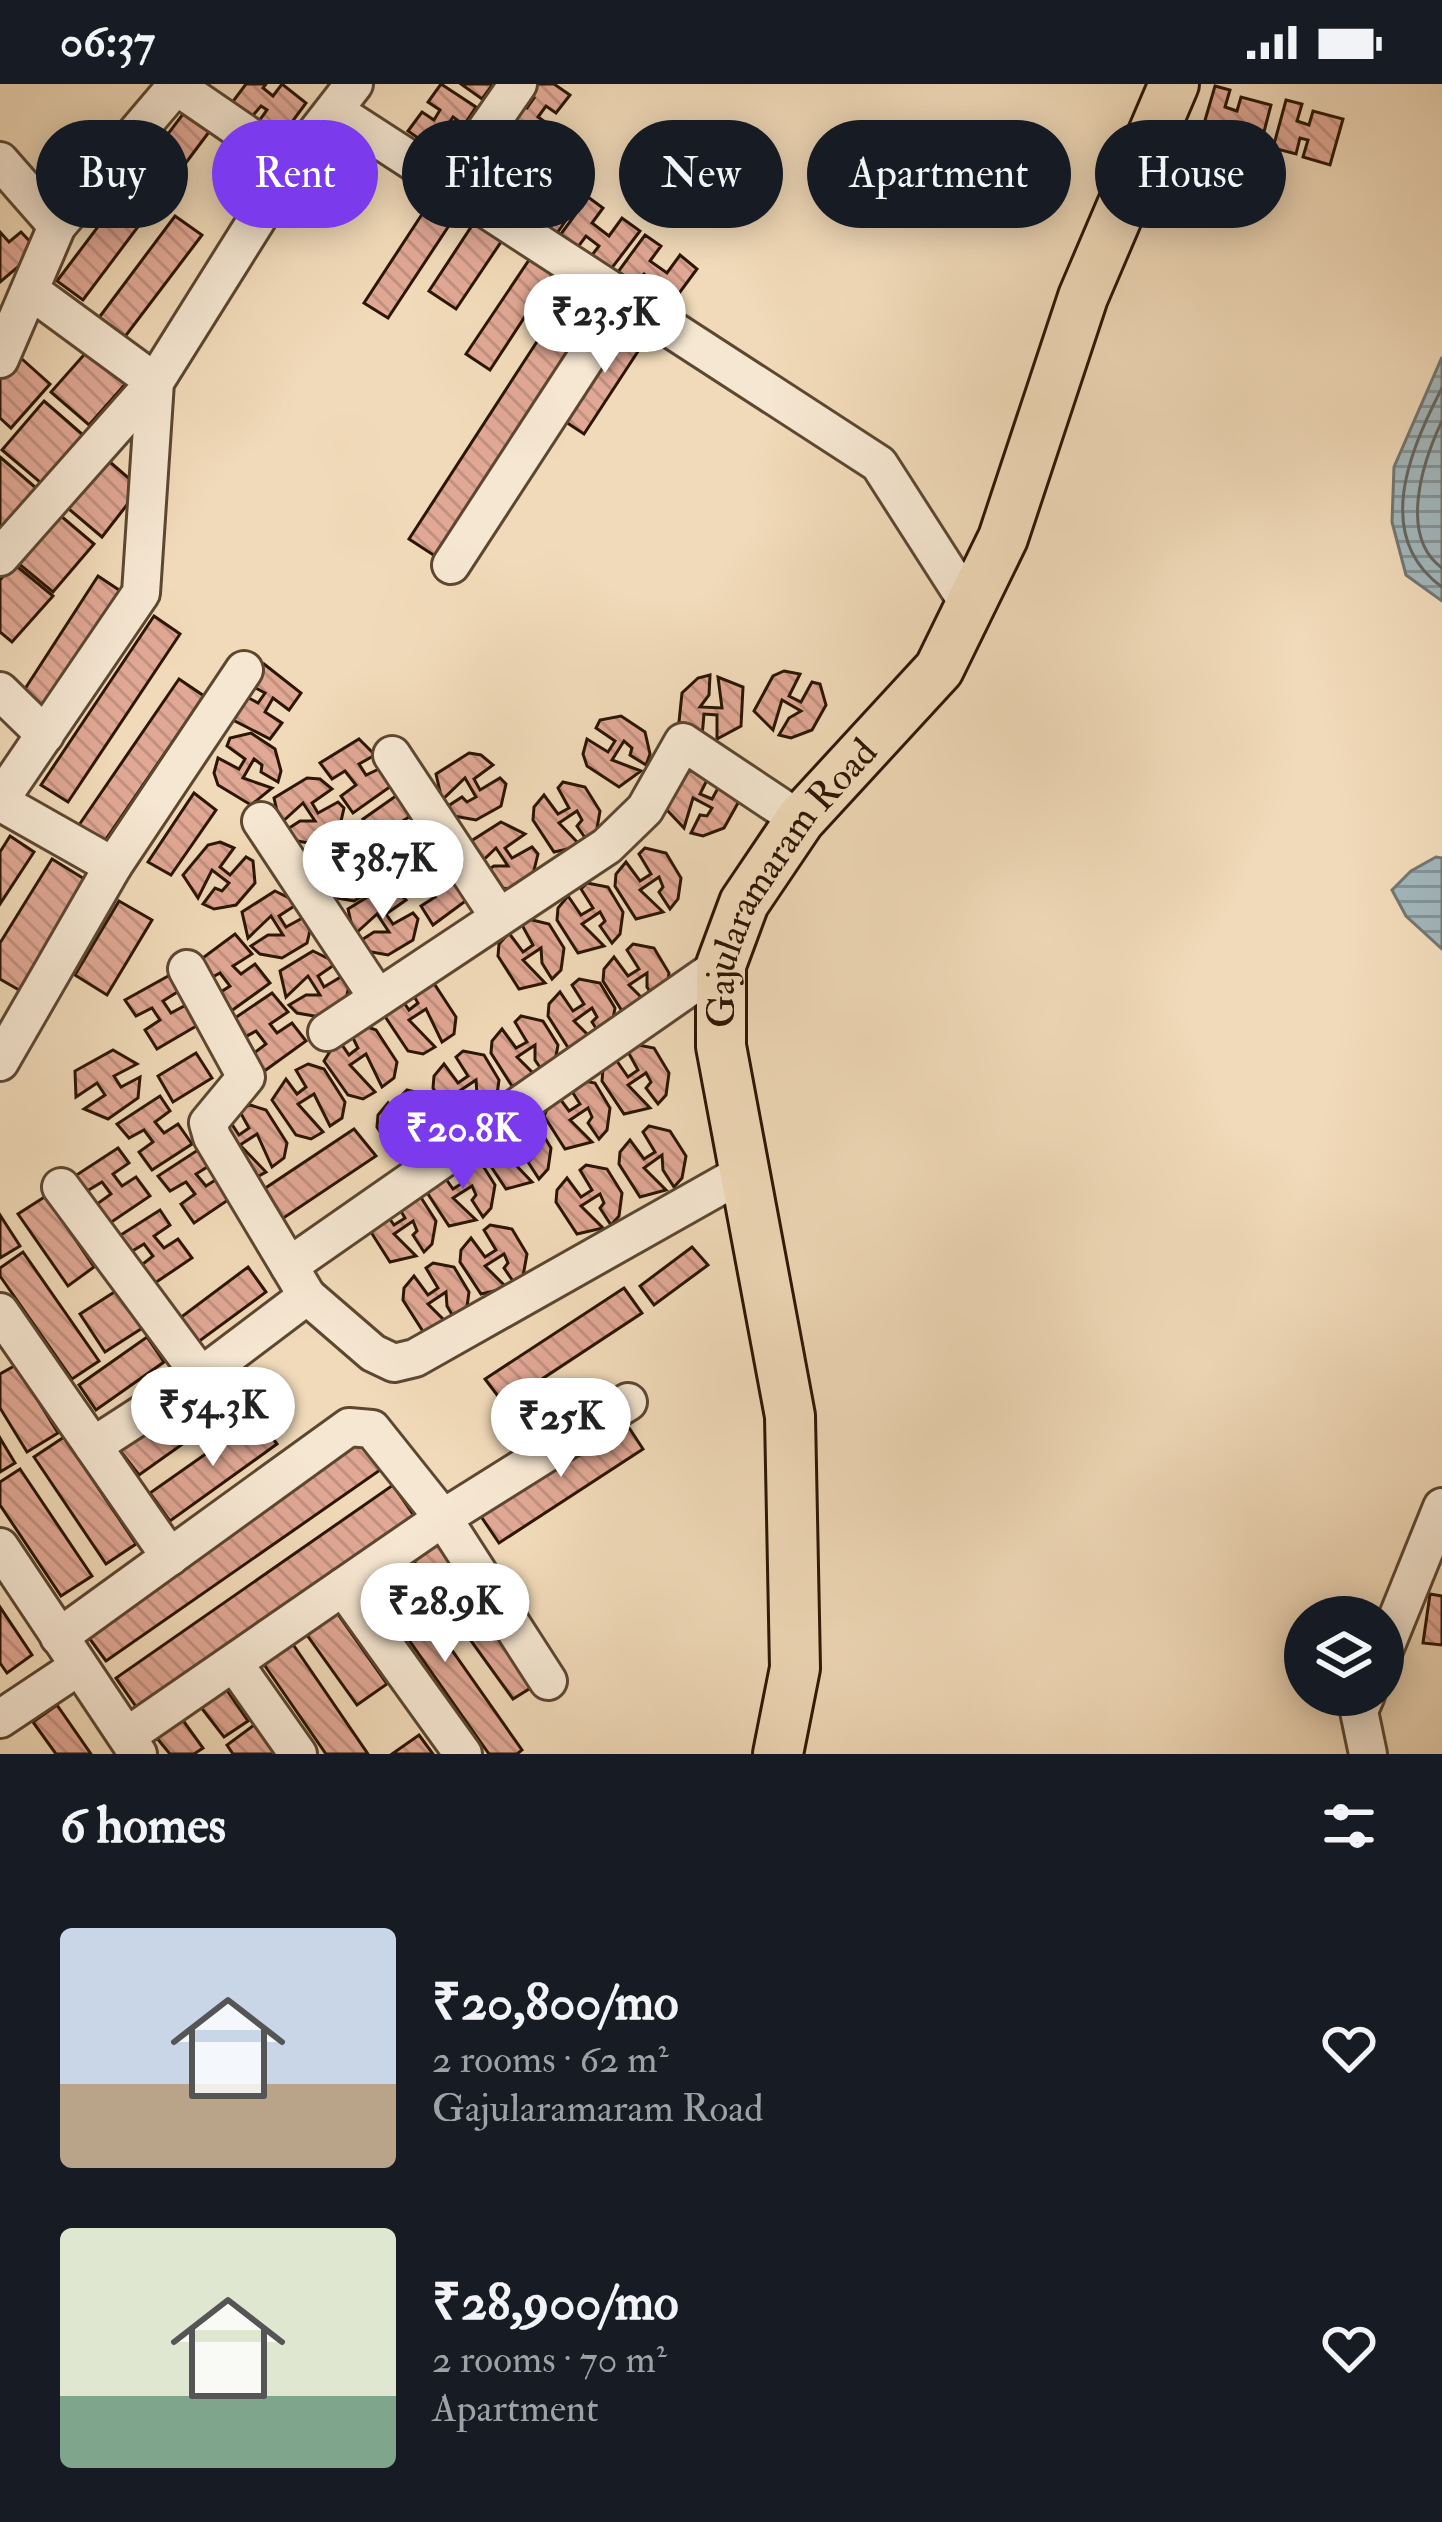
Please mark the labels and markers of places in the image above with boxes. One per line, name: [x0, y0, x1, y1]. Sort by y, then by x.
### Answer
pin: ₹23.5K: [507, 274, 703, 376]
pin: ₹38.7K: [285, 820, 481, 922]
pin: ₹20.8K: [365, 1090, 561, 1192]
pin: ₹54.3K: [115, 1367, 311, 1469]
pin: ₹25K: [490, 1378, 632, 1480]
pin: ₹28.9K: [347, 1563, 543, 1665]

